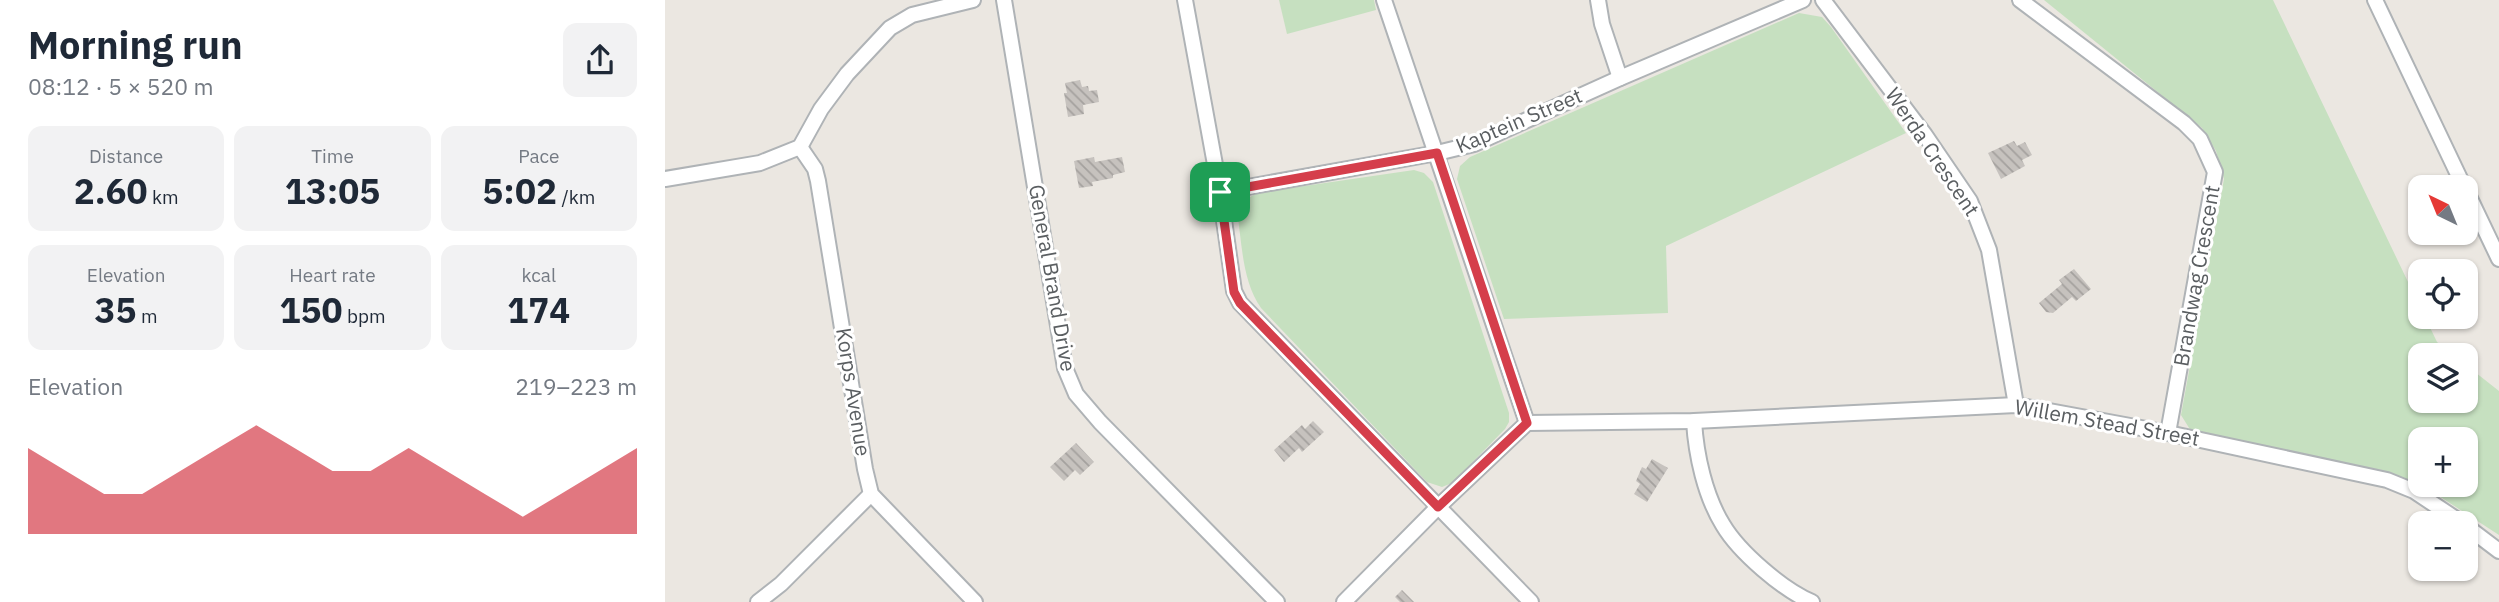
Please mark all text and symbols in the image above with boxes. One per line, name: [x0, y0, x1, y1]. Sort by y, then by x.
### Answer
text: Morning run: [28, 20, 243, 69]
button: share: [563, 23, 637, 97]
text: 08:12 · 5 × 520 m: [28, 71, 214, 101]
street label: Kaptein Street: [1451, 81, 1586, 159]
street label: Werda Crescent: [1879, 82, 1986, 221]
text: Distance: [89, 144, 163, 168]
text: Time: [311, 144, 354, 168]
text: Pace: [518, 144, 560, 168]
pin: [1190, 162, 1250, 222]
text: 2.60: [74, 168, 148, 214]
text: 13:05: [285, 168, 380, 214]
text: 5:02: [482, 168, 557, 214]
icon: arrive: [1201, 173, 1239, 211]
north arrow: [2408, 175, 2478, 245]
map controls: [2408, 175, 2478, 581]
street label: General Brand Drive: [1023, 182, 1083, 374]
street label: Brandwag Crescent: [2166, 183, 2226, 369]
text: km: [148, 185, 179, 209]
text: /km: [557, 185, 595, 209]
button: locate: [2408, 259, 2478, 329]
text: Elevation: [87, 263, 166, 287]
text: Heart rate: [289, 263, 376, 287]
text: kcal: [522, 263, 556, 287]
text: 35: [95, 287, 137, 333]
text: 150: [279, 287, 342, 333]
text: 174: [507, 287, 570, 333]
text: m: [137, 304, 158, 328]
text: bpm: [342, 304, 386, 328]
street label: Korps Avenue: [830, 326, 878, 458]
button: layers: [2408, 343, 2478, 413]
text: Elevation: [28, 371, 123, 401]
text: 219–223 m: [515, 371, 637, 401]
street label: Willem Stead Street: [2013, 392, 2202, 452]
button: +: [2408, 427, 2478, 497]
button: −: [2408, 511, 2478, 581]

